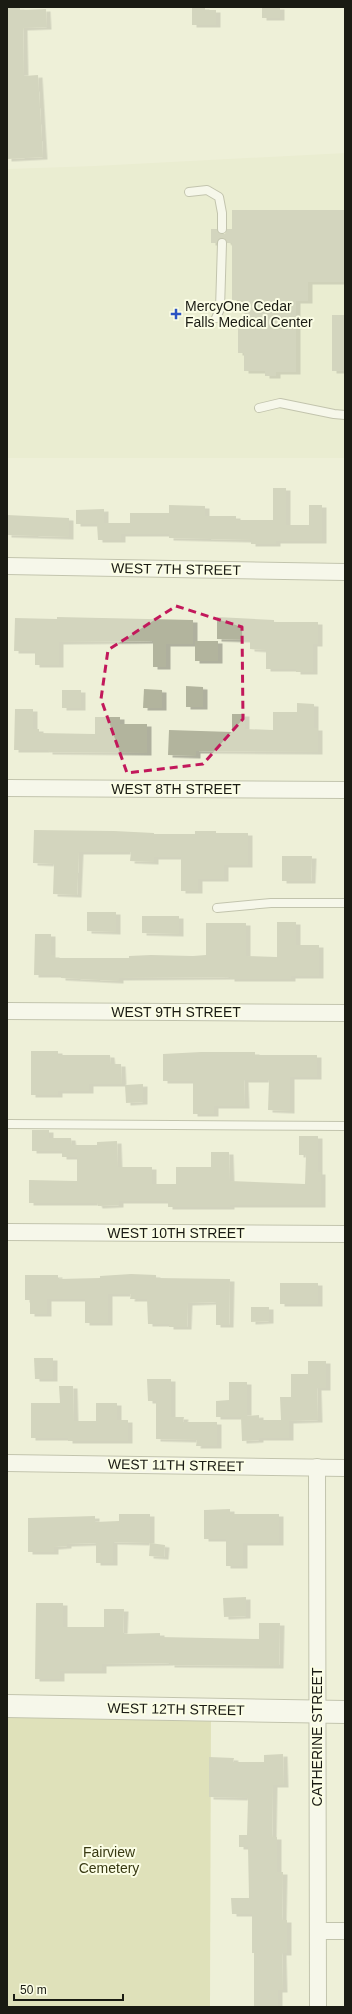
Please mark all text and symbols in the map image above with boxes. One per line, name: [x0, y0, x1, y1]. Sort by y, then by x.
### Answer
place label: MercyOne Cedar Falls Medical Center: [185, 298, 313, 330]
marker: MercyOne Cedar Falls Medical Center: [170, 308, 182, 320]
street label: WEST 7TH STREET: [111, 560, 241, 578]
street label: WEST 8TH STREET: [111, 781, 241, 797]
street label: WEST 9TH STREET: [111, 1004, 241, 1020]
street label: WEST 10TH STREET: [107, 1225, 245, 1241]
street label: WEST 11TH STREET: [108, 1456, 245, 1474]
street label: CATHERINE STREET: [309, 1667, 325, 1806]
street label: WEST 12TH STREET: [107, 1700, 245, 1718]
park label: Fairview Cemetery: [79, 1844, 139, 1876]
scale bar: [14, 1976, 123, 2002]
text: 50 m: [20, 1983, 47, 1997]

